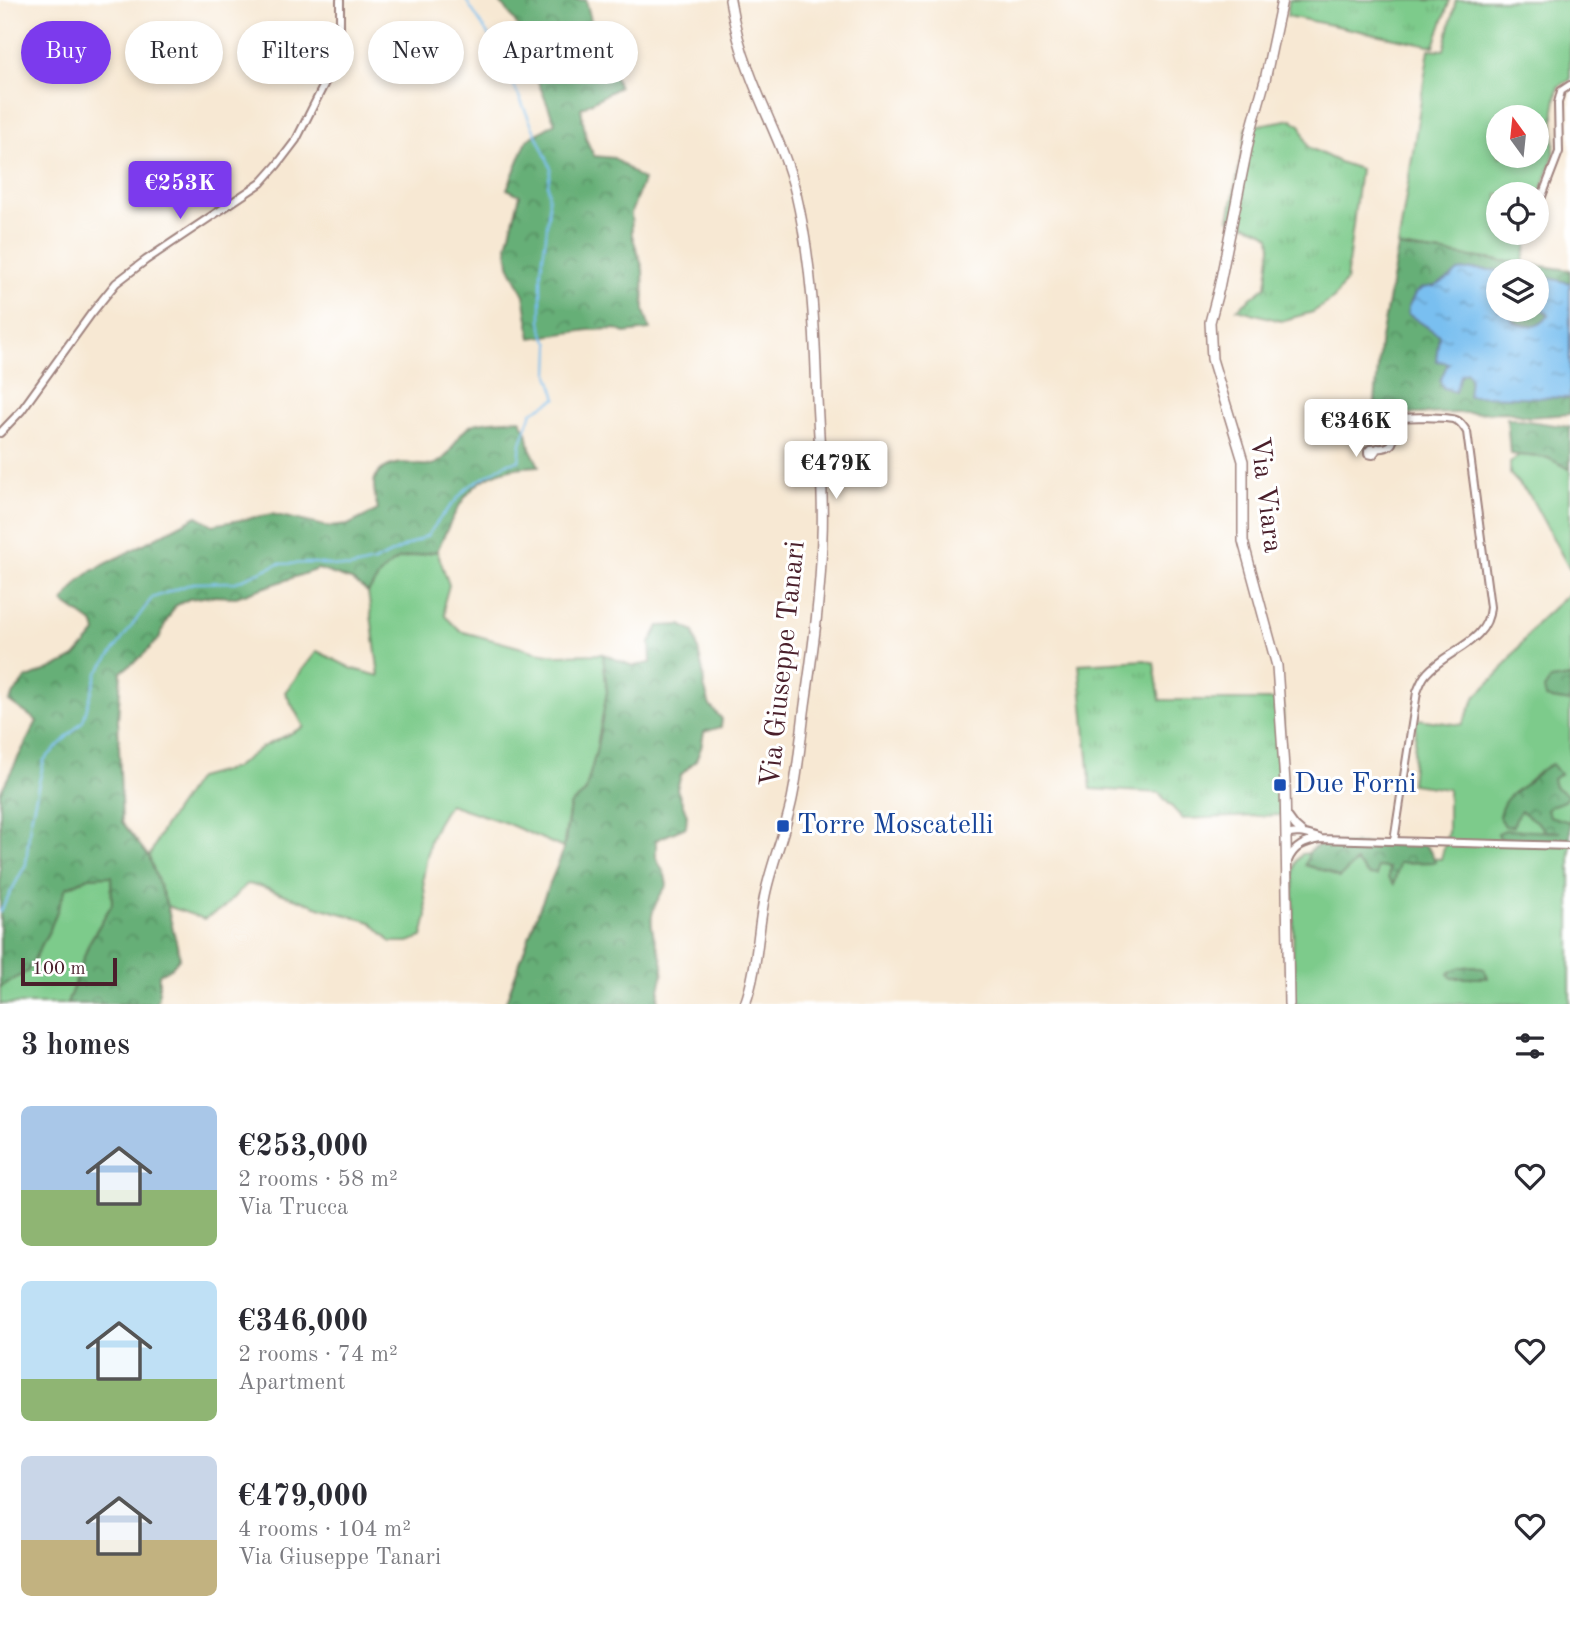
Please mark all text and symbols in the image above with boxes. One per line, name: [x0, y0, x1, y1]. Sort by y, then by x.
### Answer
chip: Buy: [21, 21, 111, 84]
chip: Rent: [125, 21, 223, 84]
chip: Filters: [237, 21, 354, 84]
chip: New: [368, 21, 464, 84]
chip: Apartment: [478, 21, 638, 84]
north arrow: [1486, 105, 1549, 168]
map controls: [1486, 105, 1549, 322]
pin: €253K: [131, 162, 229, 221]
text: €253K: [144, 172, 216, 195]
button: locate: [1486, 182, 1549, 245]
button: layers: [1486, 259, 1549, 322]
pin: €346K: [1307, 400, 1405, 459]
text: €346K: [1320, 410, 1392, 433]
street label: Via Viara: [1244, 435, 1286, 555]
pin: €479K: [787, 442, 885, 501]
text: €479K: [800, 452, 872, 475]
street label: Via Giuseppe Tanari: [757, 540, 811, 788]
place label: Due Forni: [1294, 771, 1416, 799]
marker: Due Forni: [1272, 777, 1288, 793]
place label: Torre Moscatelli: [797, 812, 994, 840]
marker: Torre Moscatelli: [775, 818, 791, 834]
scale bar: [21, 955, 117, 987]
text: 100 m: [32, 960, 85, 979]
icon: filters: [1511, 1027, 1549, 1065]
text: 3 homes: [21, 1031, 130, 1061]
text: €253,000: [238, 1132, 368, 1162]
icon: home: [77, 1134, 161, 1218]
icon: heart: [1511, 1157, 1549, 1195]
text: 2 rooms · 58 m²: [238, 1168, 398, 1191]
text: Via Trucca: [238, 1196, 348, 1219]
text: €346,000: [238, 1307, 368, 1337]
icon: home: [77, 1309, 161, 1393]
icon: heart: [1511, 1332, 1549, 1370]
text: 2 rooms · 74 m²: [238, 1343, 398, 1366]
text: Apartment: [238, 1371, 346, 1394]
text: €479,000: [238, 1482, 368, 1512]
icon: home: [77, 1484, 161, 1568]
icon: heart: [1511, 1507, 1549, 1545]
text: 4 rooms · 104 m²: [238, 1518, 411, 1541]
text: Via Giuseppe Tanari: [238, 1546, 441, 1569]

